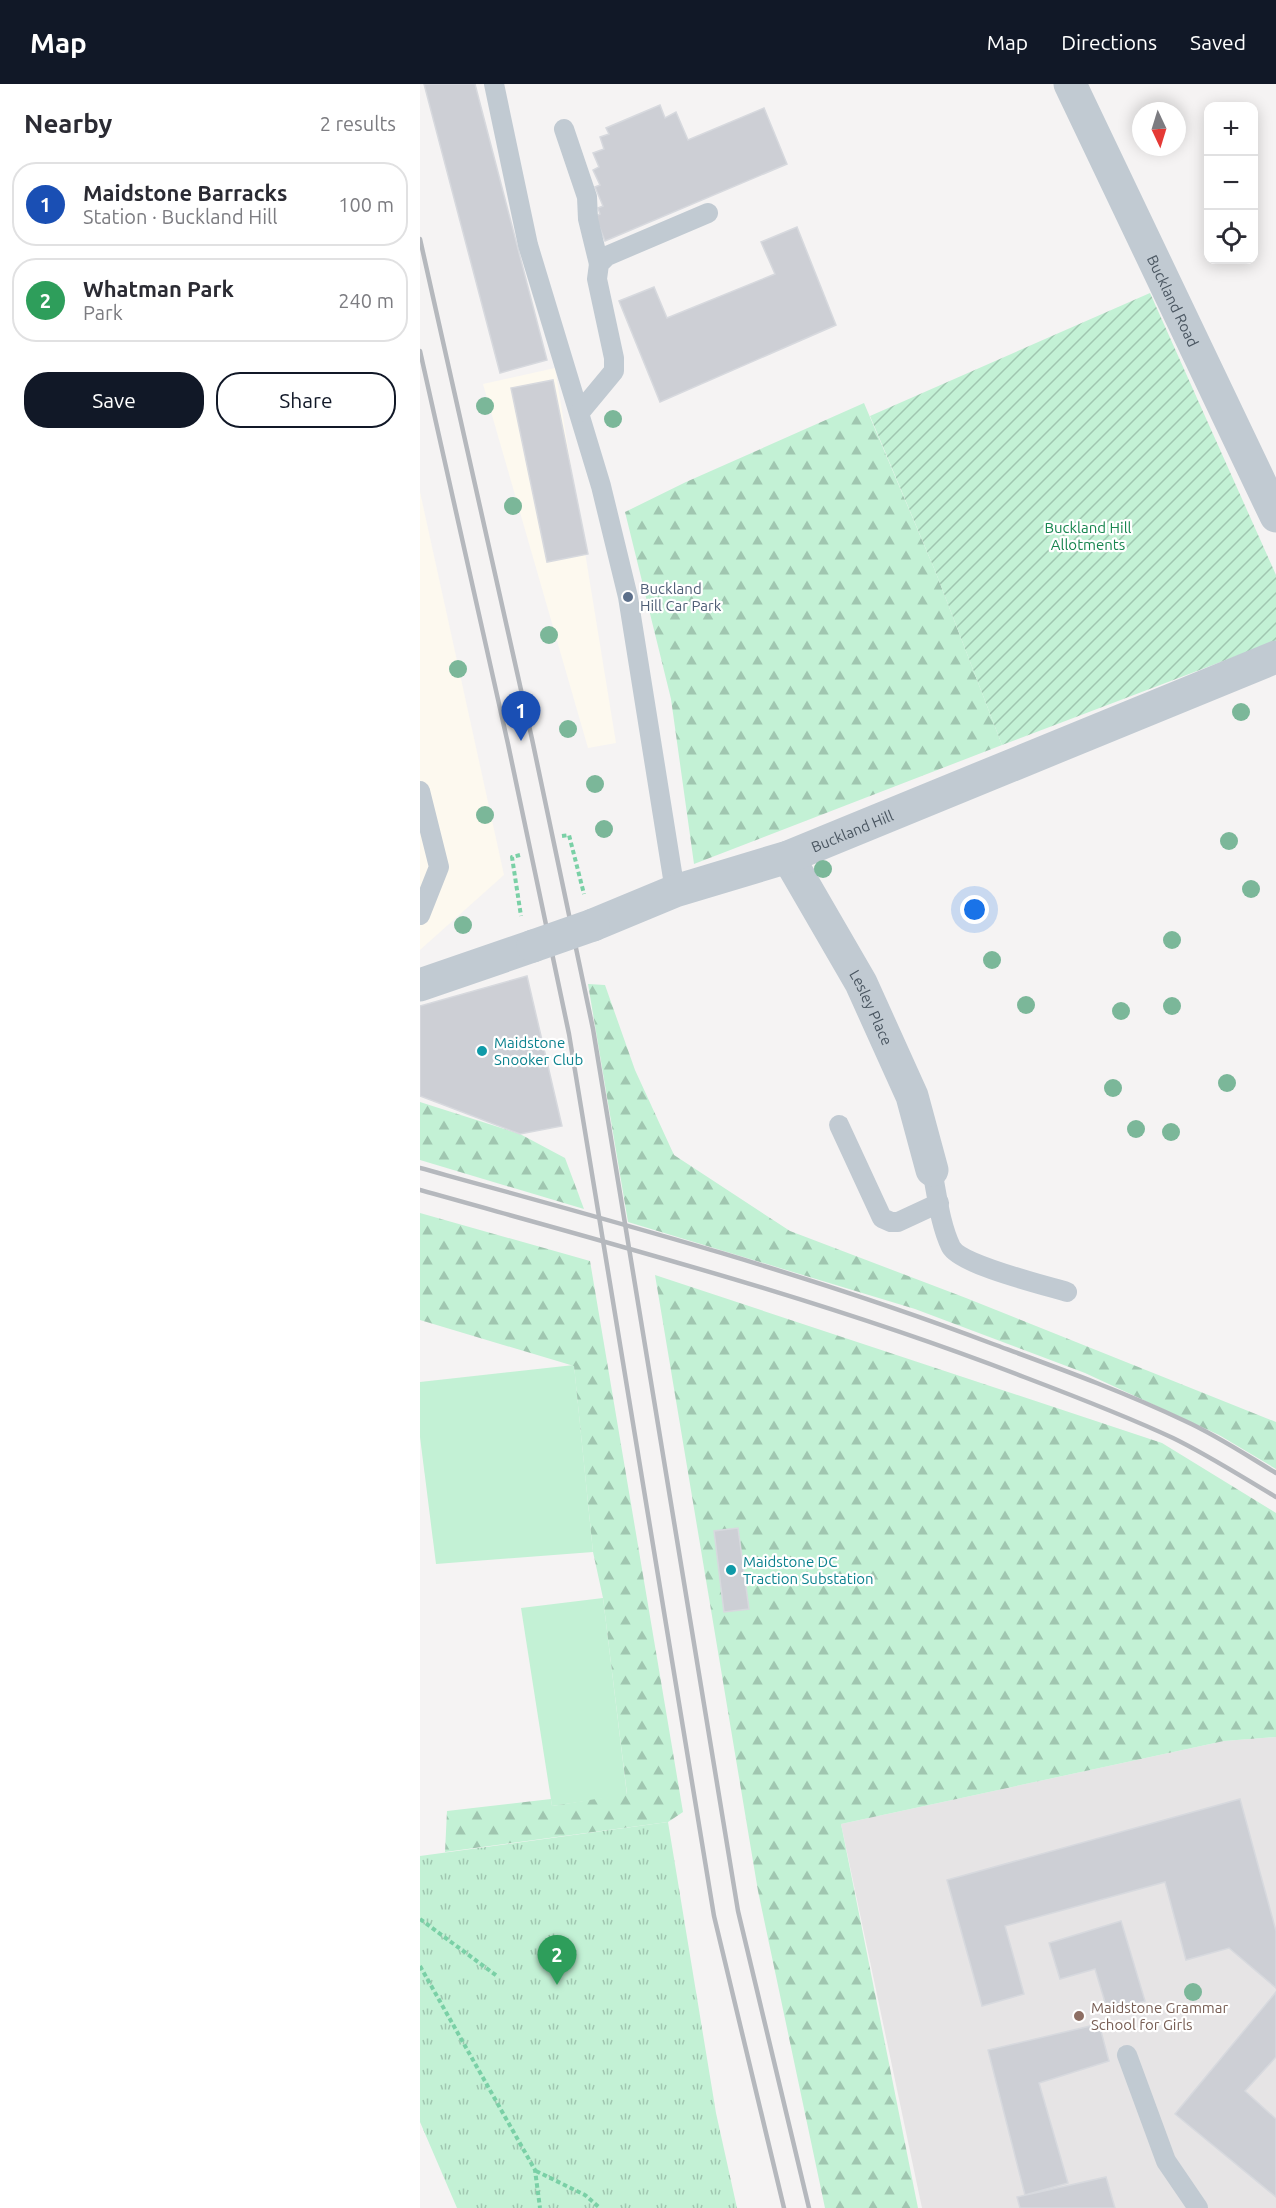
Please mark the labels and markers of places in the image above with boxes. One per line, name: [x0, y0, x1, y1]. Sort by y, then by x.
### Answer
place label: Buckland Hill Car Park: [640, 580, 722, 614]
marker: Buckland Hill Car Park: [621, 590, 635, 604]
pin: 1: [502, 692, 540, 741]
place label: Maidstone Snooker Club: [494, 1034, 583, 1068]
marker: Maidstone Snooker Club: [475, 1044, 489, 1058]
place label: Maidstone DC Traction Substation: [743, 1553, 874, 1587]
marker: Maidstone DC Traction Substation: [724, 1563, 738, 1577]
pin: 2: [538, 1936, 576, 1985]
place label: Maidstone Grammar School for Girls: [1091, 1999, 1229, 2033]
marker: Maidstone Grammar School for Girls: [1072, 2009, 1086, 2023]

